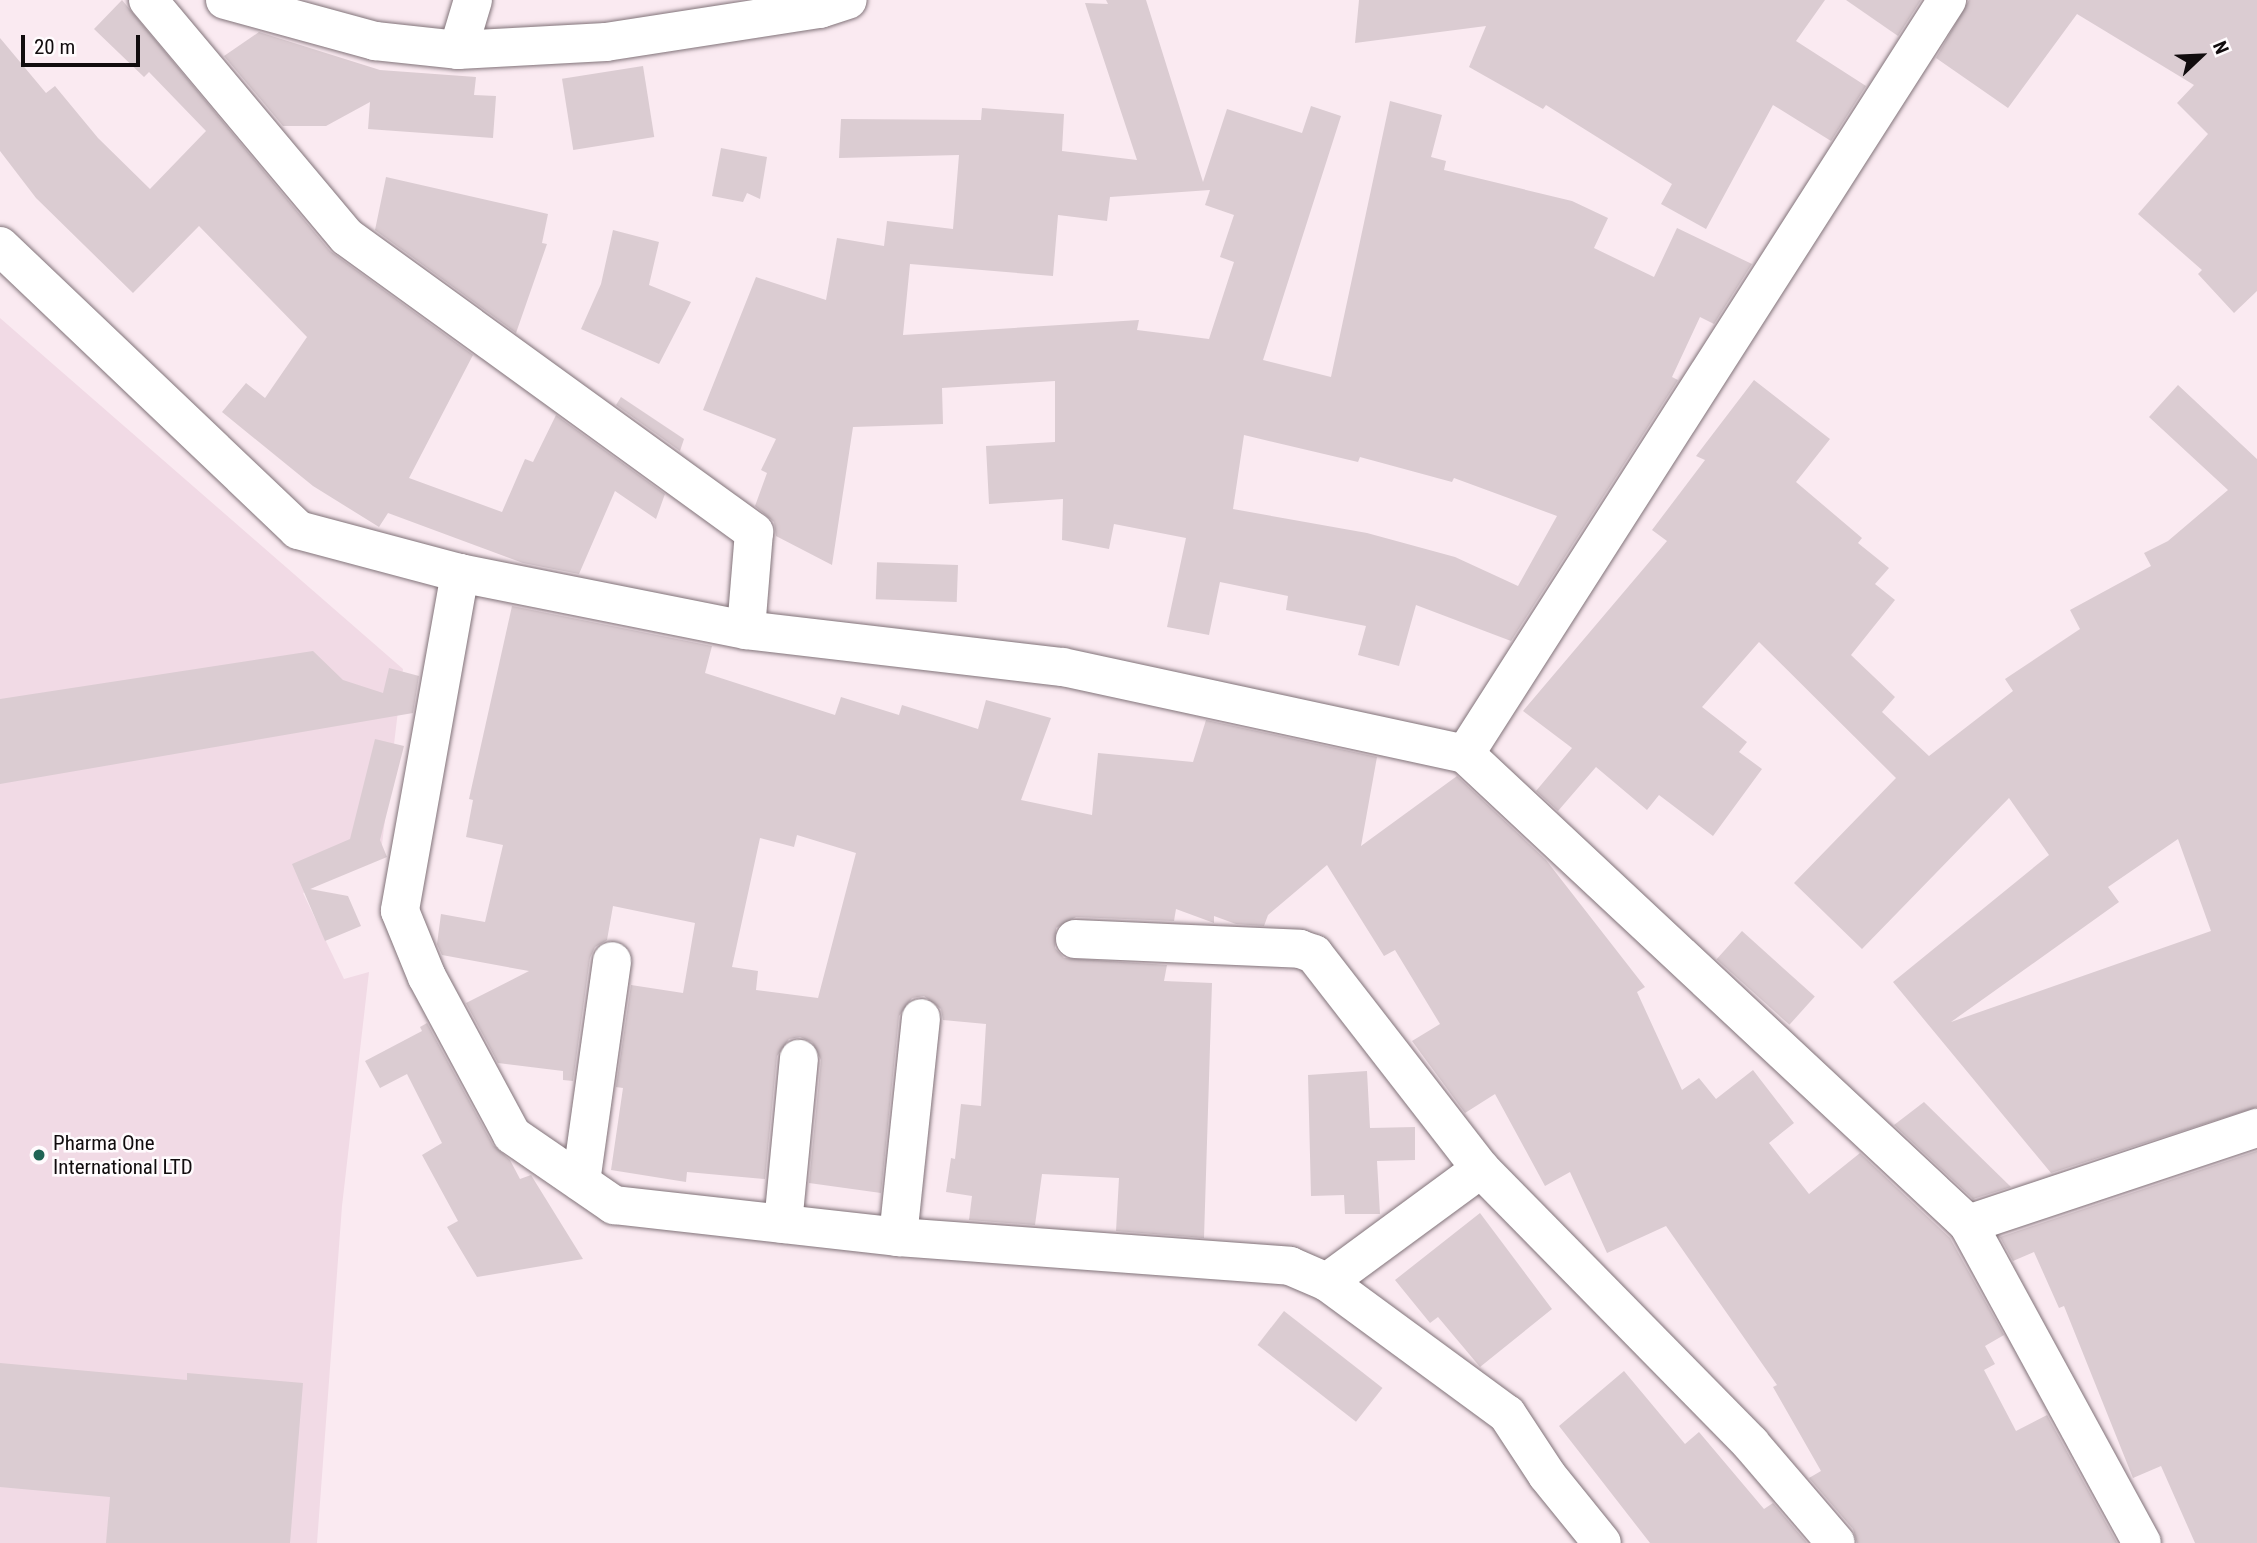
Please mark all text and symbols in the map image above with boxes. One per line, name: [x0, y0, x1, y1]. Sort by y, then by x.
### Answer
scale bar: [24, 21, 144, 65]
north arrow: [2166, 21, 2236, 91]
text: 20 m: [34, 35, 75, 59]
text: N: [2208, 38, 2234, 57]
place label: Pharma One International LTD: [53, 1130, 193, 1180]
marker: Pharma One International LTD: [31, 1147, 47, 1163]

